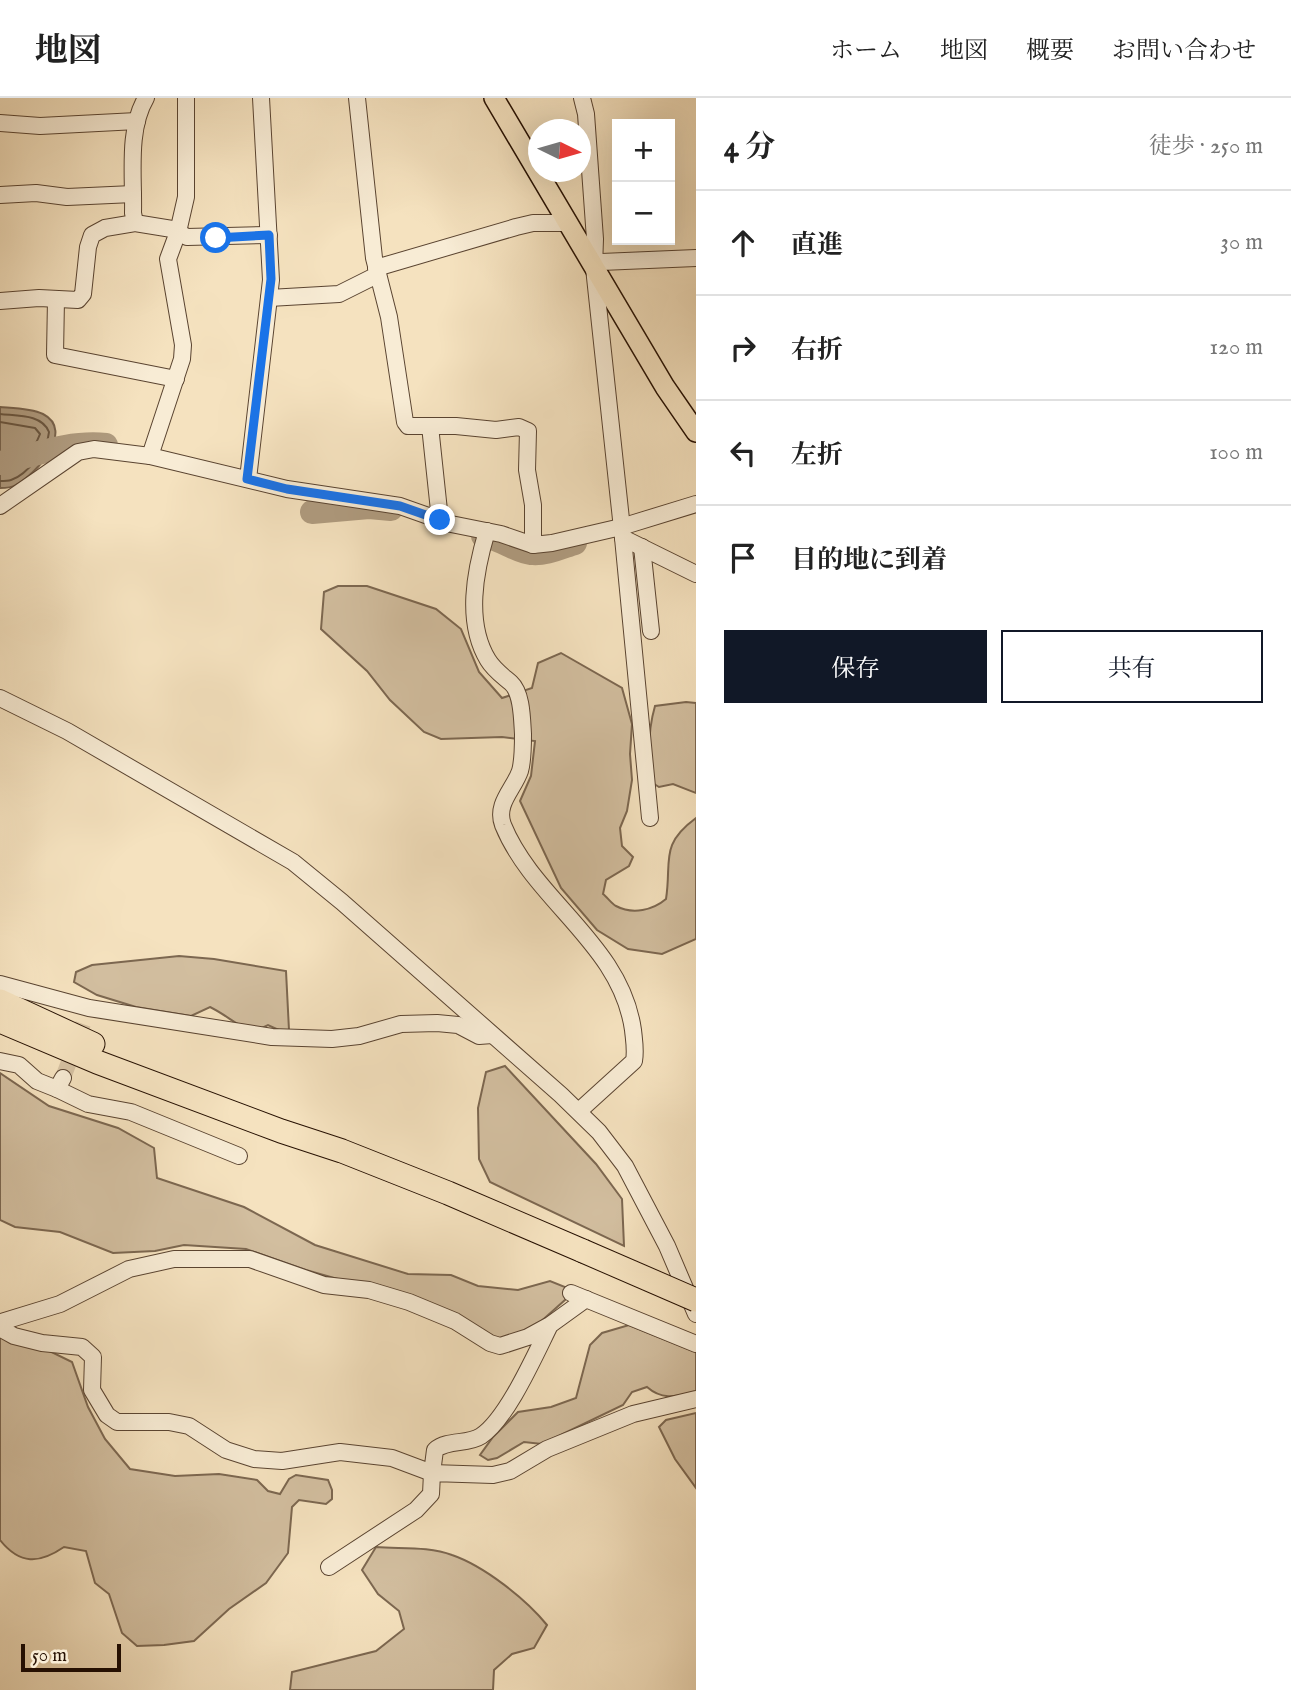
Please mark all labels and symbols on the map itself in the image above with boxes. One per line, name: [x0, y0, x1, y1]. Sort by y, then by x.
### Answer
north arrow: [528, 119, 591, 182]
route start: [200, 222, 231, 253]
route end: [424, 504, 455, 535]
scale bar: [21, 1641, 121, 1673]

